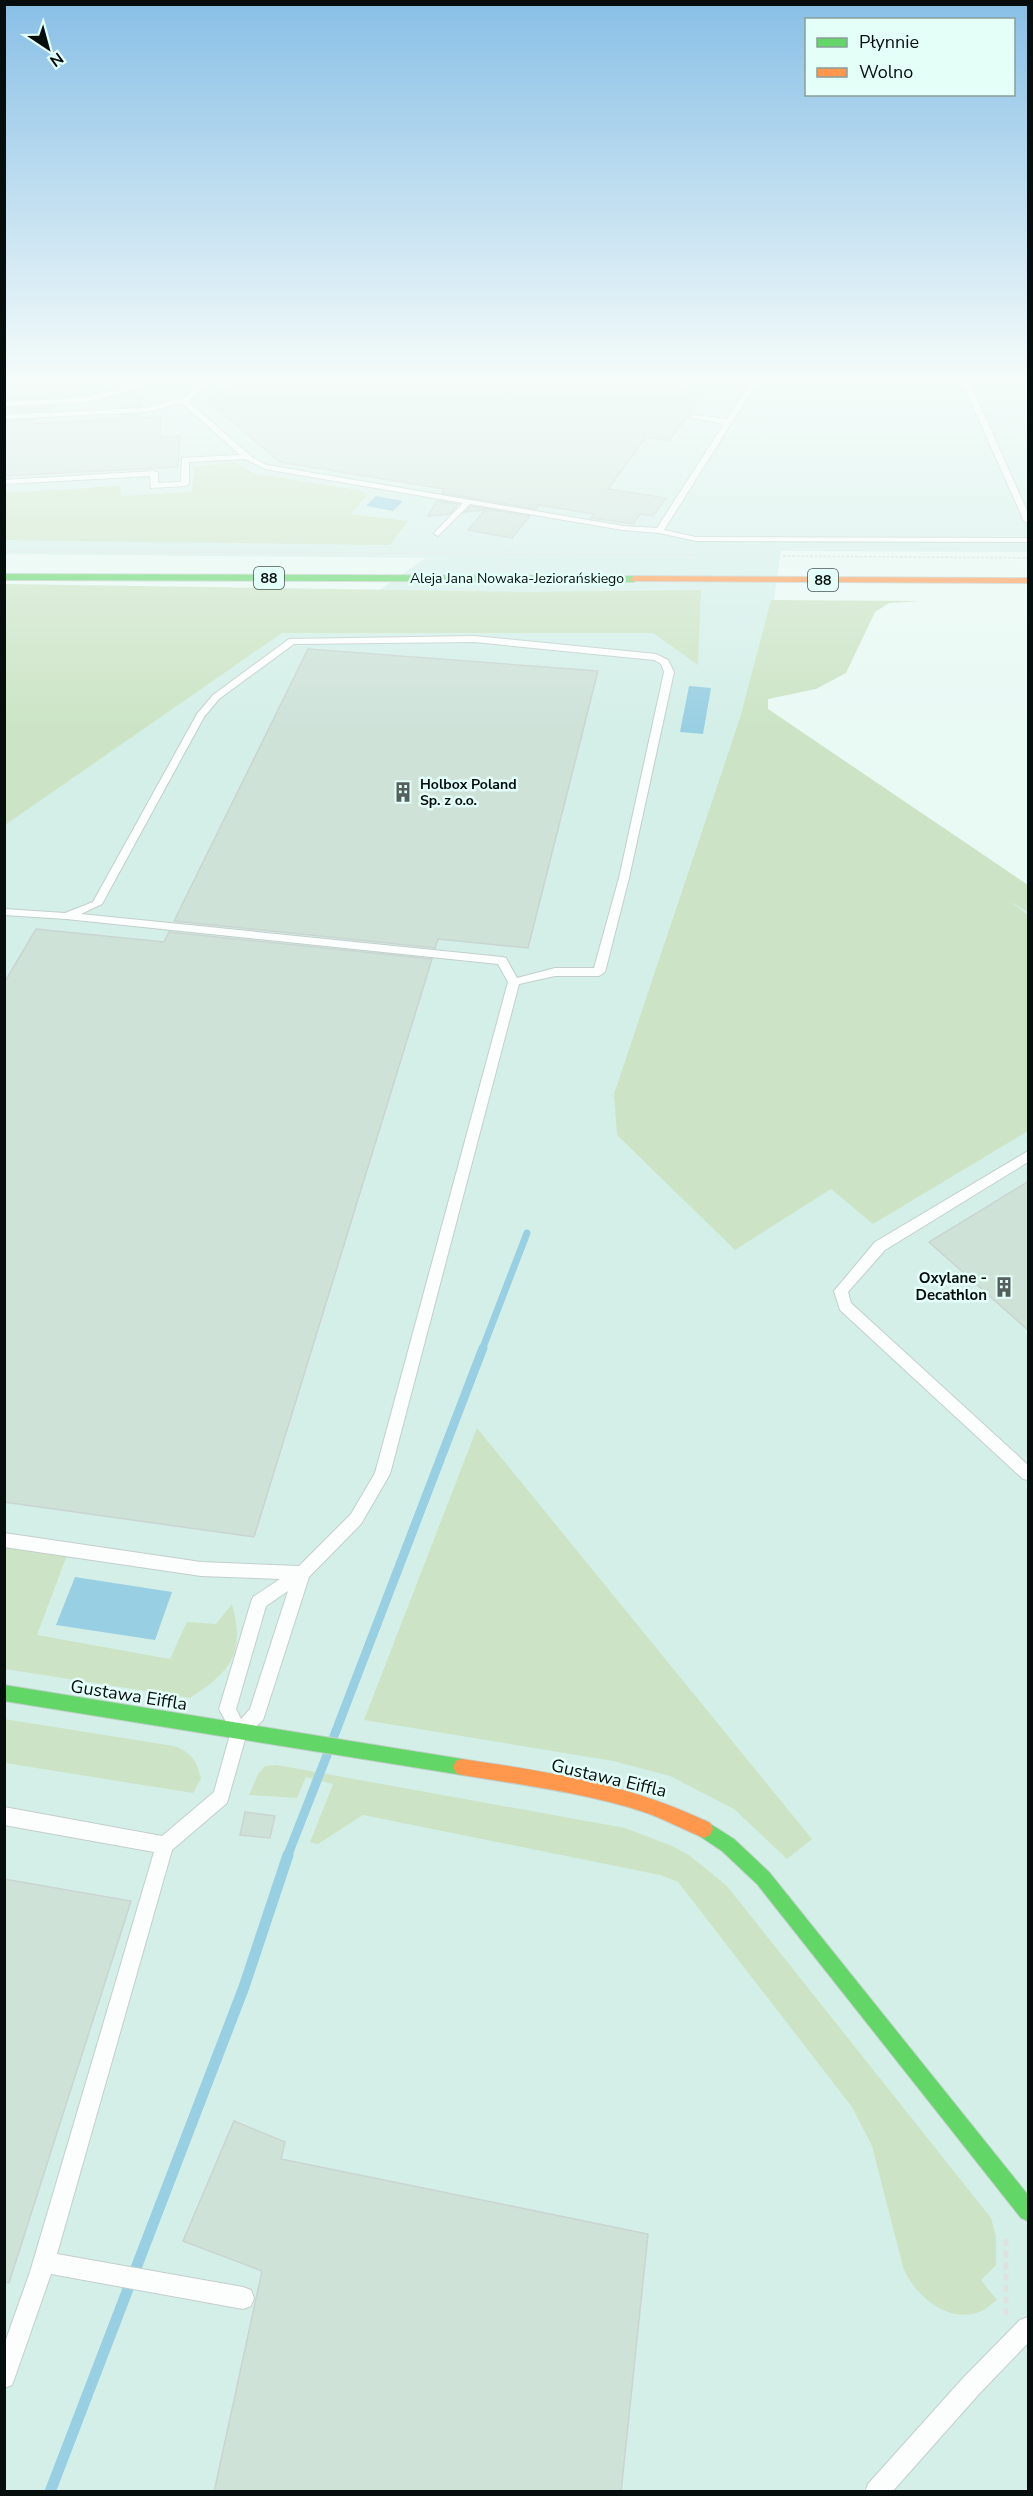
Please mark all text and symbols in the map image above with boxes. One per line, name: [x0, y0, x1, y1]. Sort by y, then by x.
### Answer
north arrow: [18, 18, 78, 78]
legend: [805, 18, 1015, 96]
text: Płynnie: [859, 30, 919, 54]
text: N: [45, 47, 68, 72]
text: Wolno: [859, 60, 913, 84]
road number: 88: [254, 567, 284, 589]
street label: Aleja Jana Nowaka-Jeziorańskiego: [410, 569, 624, 588]
road number: 88: [808, 569, 838, 591]
place label: Holbox Poland Sp. z o.o.: [420, 775, 517, 810]
building icon: Holbox Poland Sp. z o.o.: [391, 780, 415, 804]
place label: Oxylane - Decathlon: [916, 1268, 987, 1305]
building icon: Oxylane - Decathlon: [992, 1275, 1016, 1299]
street label: Gustawa Eiffla: [69, 1674, 189, 1716]
street label: Gustawa Eiffla: [549, 1753, 669, 1803]

